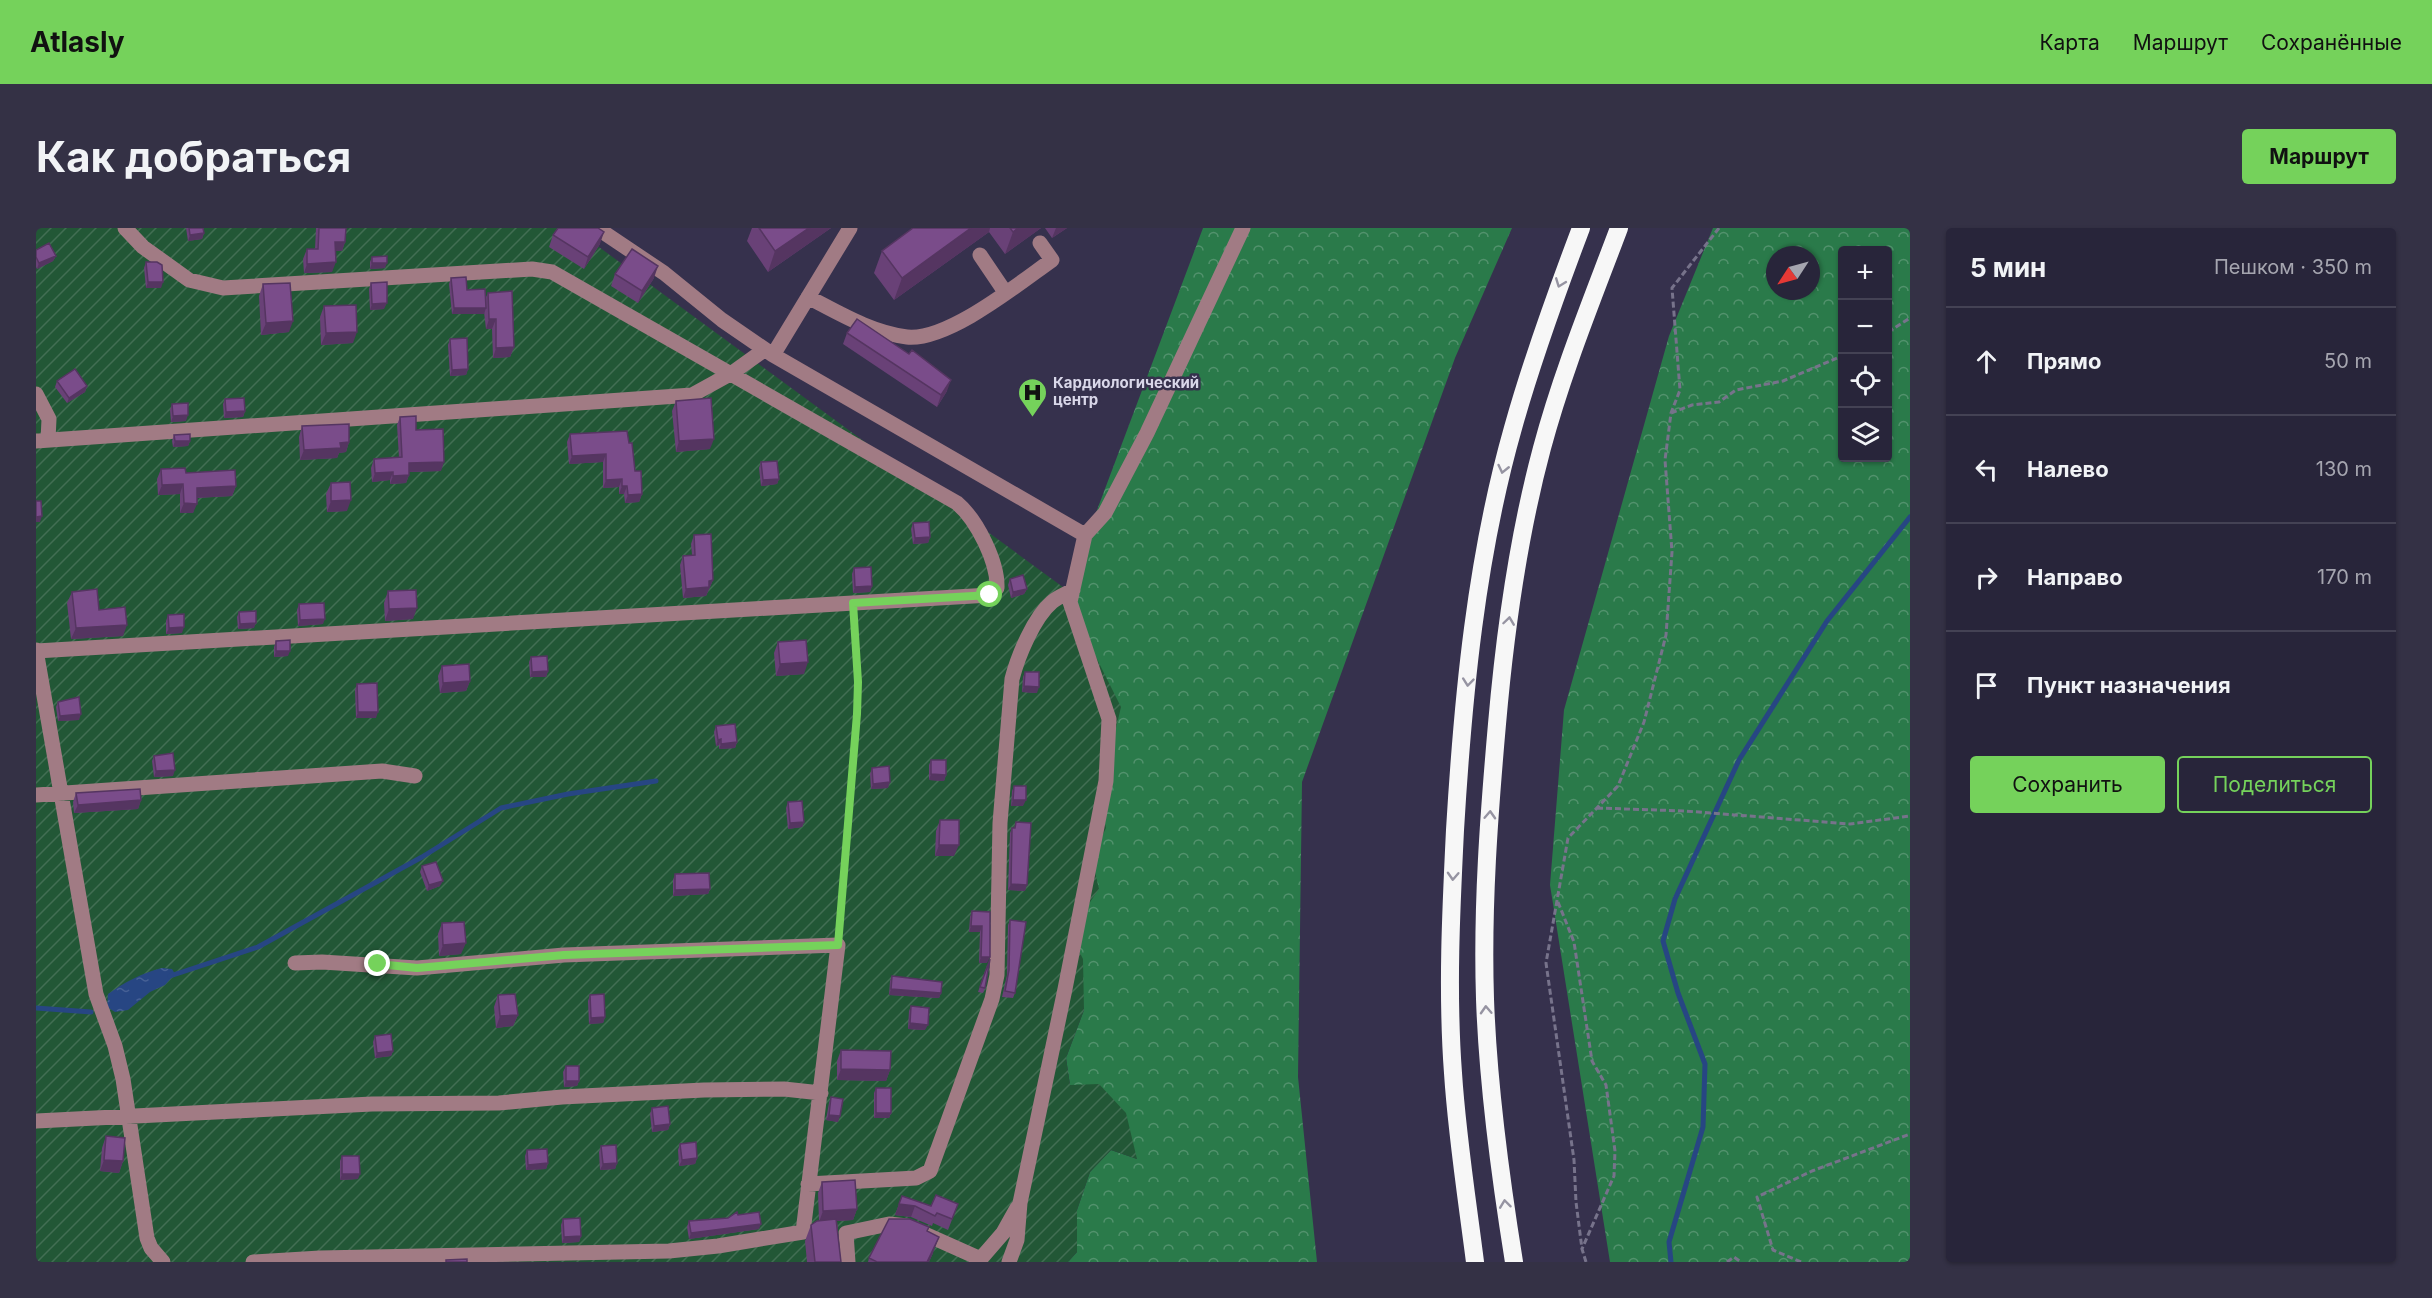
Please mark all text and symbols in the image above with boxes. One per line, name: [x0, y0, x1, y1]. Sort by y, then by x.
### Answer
text: Atlasly: [30, 25, 125, 59]
text: Карта: [2039, 30, 2100, 55]
text: Маршрут: [2133, 30, 2228, 55]
text: Сохранённые: [2261, 30, 2402, 55]
button: Маршрут: [2242, 129, 2396, 184]
text: Как добраться: [36, 131, 351, 182]
north arrow: [1766, 246, 1820, 300]
map controls: [1838, 246, 1892, 462]
button: +: [1838, 246, 1892, 300]
text: 5 мин: [1970, 252, 2046, 283]
text: Пешком · 350 m: [2214, 255, 2372, 279]
one-way arrow: [1555, 276, 1567, 287]
button: −: [1838, 300, 1892, 354]
icon: ahead: [1970, 345, 2003, 378]
text: Прямо: [2027, 348, 2101, 374]
text: 50 m: [2324, 349, 2372, 373]
button: locate: [1838, 354, 1892, 408]
place label: Кардиологический центр: [1053, 373, 1199, 409]
hospital icon: Кардиологический центр: [1016, 376, 1048, 418]
button: layers: [1838, 408, 1892, 462]
icon: left: [1970, 453, 2003, 486]
text: Налево: [2027, 456, 2109, 482]
text: 130 m: [2316, 457, 2372, 481]
one-way arrow: [1498, 464, 1511, 474]
icon: right: [1970, 561, 2003, 594]
text: Направо: [2027, 564, 2123, 590]
text: 170 m: [2317, 565, 2372, 589]
route start: [976, 581, 1002, 607]
one-way arrow: [1502, 617, 1514, 626]
icon: arrive: [1970, 669, 2003, 702]
text: Пункт назначения: [2027, 672, 2231, 698]
one-way arrow: [1462, 677, 1475, 686]
button: Сохранить: [1970, 756, 2165, 813]
button: Поделиться: [2177, 756, 2372, 813]
one-way arrow: [1483, 811, 1496, 820]
one-way arrow: [1446, 872, 1459, 881]
route end: [364, 950, 390, 976]
one-way arrow: [1480, 1006, 1493, 1015]
one-way arrow: [1500, 1200, 1512, 1209]

